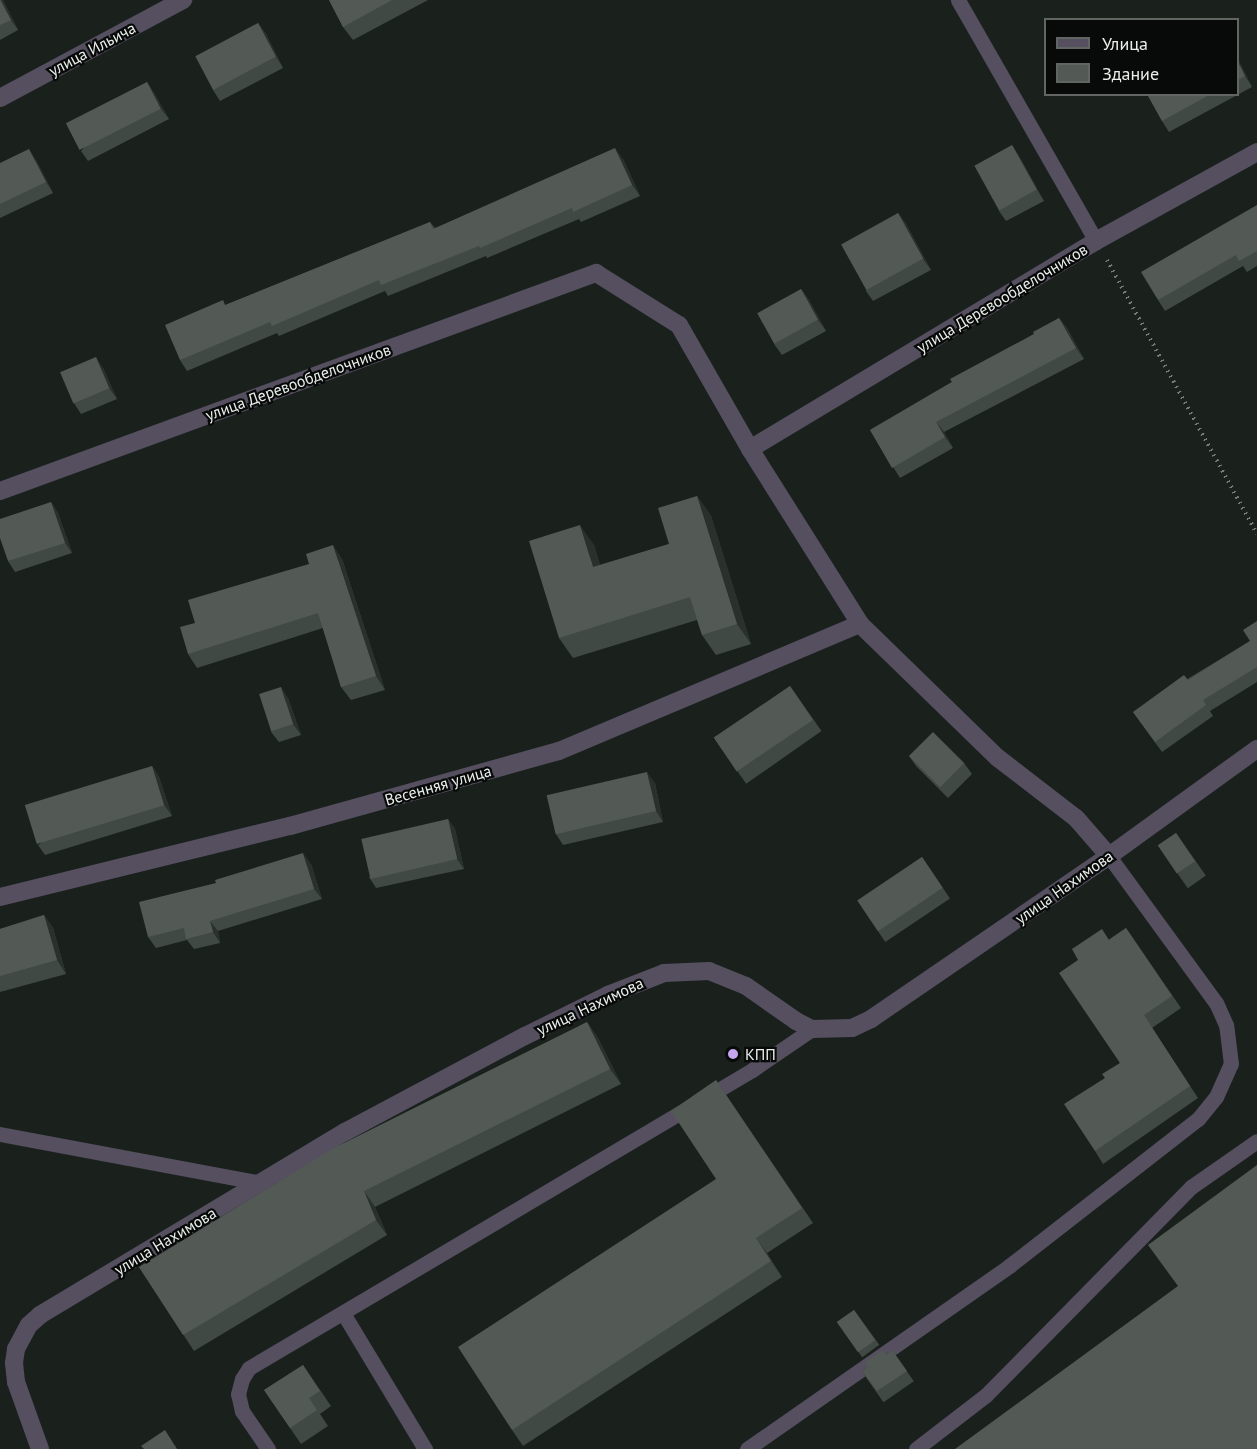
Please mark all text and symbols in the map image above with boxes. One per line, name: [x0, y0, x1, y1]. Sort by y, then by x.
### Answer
street label: улица Ильича: [45, 18, 139, 80]
legend: [1044, 18, 1239, 96]
text: Улица: [1102, 32, 1148, 55]
text: Здание: [1102, 62, 1159, 85]
street label: улица Деревообделочников: [913, 239, 1091, 357]
street label: улица Деревообделочников: [203, 339, 393, 425]
street label: Весенняя улица: [383, 761, 493, 809]
street label: улица Нахимова: [1011, 846, 1117, 928]
street label: улица Нахимова: [534, 973, 646, 1039]
place label: КПП: [745, 1044, 776, 1064]
marker: КПП: [726, 1047, 740, 1061]
street label: улица Нахимова: [111, 1203, 219, 1279]

